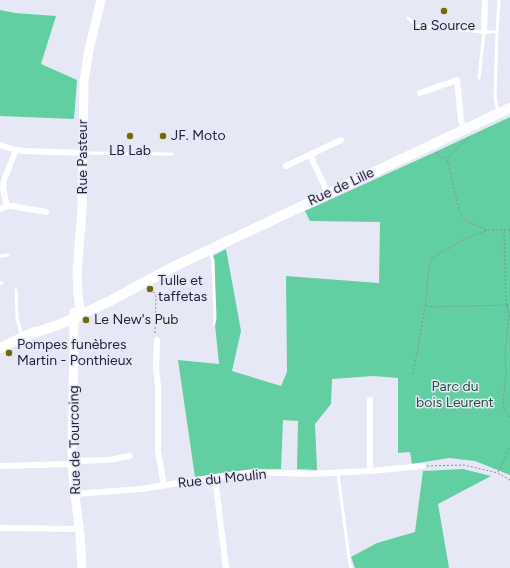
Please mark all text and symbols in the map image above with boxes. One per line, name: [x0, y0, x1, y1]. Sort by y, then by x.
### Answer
marker: La Source: [439, 6, 449, 16]
place label: La Source: [413, 18, 475, 34]
street label: Rue Pasteur: [75, 120, 91, 194]
place label: JF. Moto: [171, 128, 226, 144]
marker: LB Lab: [125, 131, 135, 141]
marker: JF. Moto: [158, 131, 168, 141]
place label: LB Lab: [109, 143, 151, 159]
street label: Rue de Lille: [305, 164, 377, 210]
place label: Tulle et taffetas: [158, 273, 207, 306]
marker: Tulle et taffetas: [145, 284, 155, 294]
place label: Le New's Pub: [94, 312, 178, 328]
marker: Le New's Pub: [81, 315, 91, 325]
place label: Pompes funèbres Martin - Ponthieux: [17, 337, 132, 370]
marker: Pompes funèbres Martin - Ponthieux: [4, 348, 14, 358]
park label: Parc du bois Leurent: [416, 379, 494, 412]
street label: Rue de Tourcoing: [66, 385, 84, 495]
street label: Rue du Moulin: [177, 466, 267, 492]

